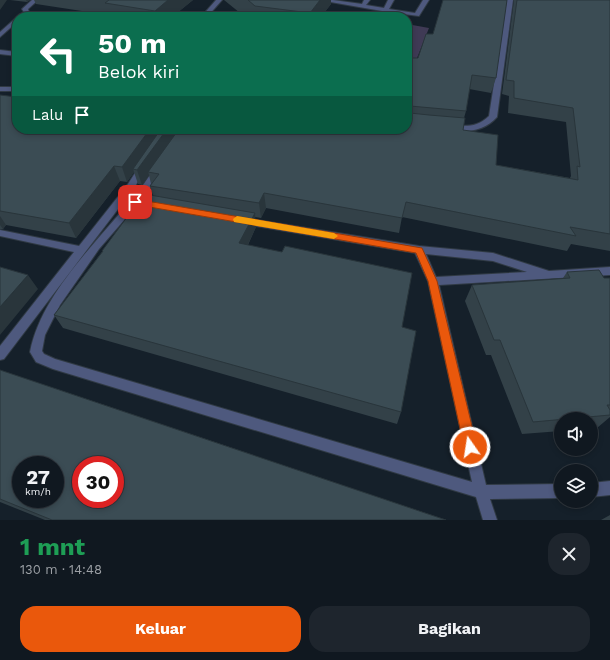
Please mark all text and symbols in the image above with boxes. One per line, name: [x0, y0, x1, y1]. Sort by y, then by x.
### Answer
text: 50 m: [98, 27, 167, 60]
icon: left: [32, 28, 84, 80]
text: Belok kiri: [98, 61, 180, 82]
icon: arrive: [71, 104, 93, 126]
text: Lalu: [32, 106, 63, 124]
pin: [118, 185, 152, 219]
icon: arrive: [124, 191, 146, 213]
map controls: [554, 412, 598, 508]
button: sound: [554, 412, 598, 456]
position arrow: [449, 426, 491, 468]
speed limit sign: 30: [72, 456, 124, 508]
button: layers: [554, 464, 598, 508]
text: 27: [26, 465, 50, 489]
text: km/h: [25, 486, 51, 497]
text: 1 mnt: [20, 533, 85, 561]
button: close: [548, 533, 590, 575]
text: 130 m · 14:48: [20, 562, 102, 577]
button: Keluar: [20, 606, 301, 652]
button: Bagikan: [309, 606, 590, 652]

